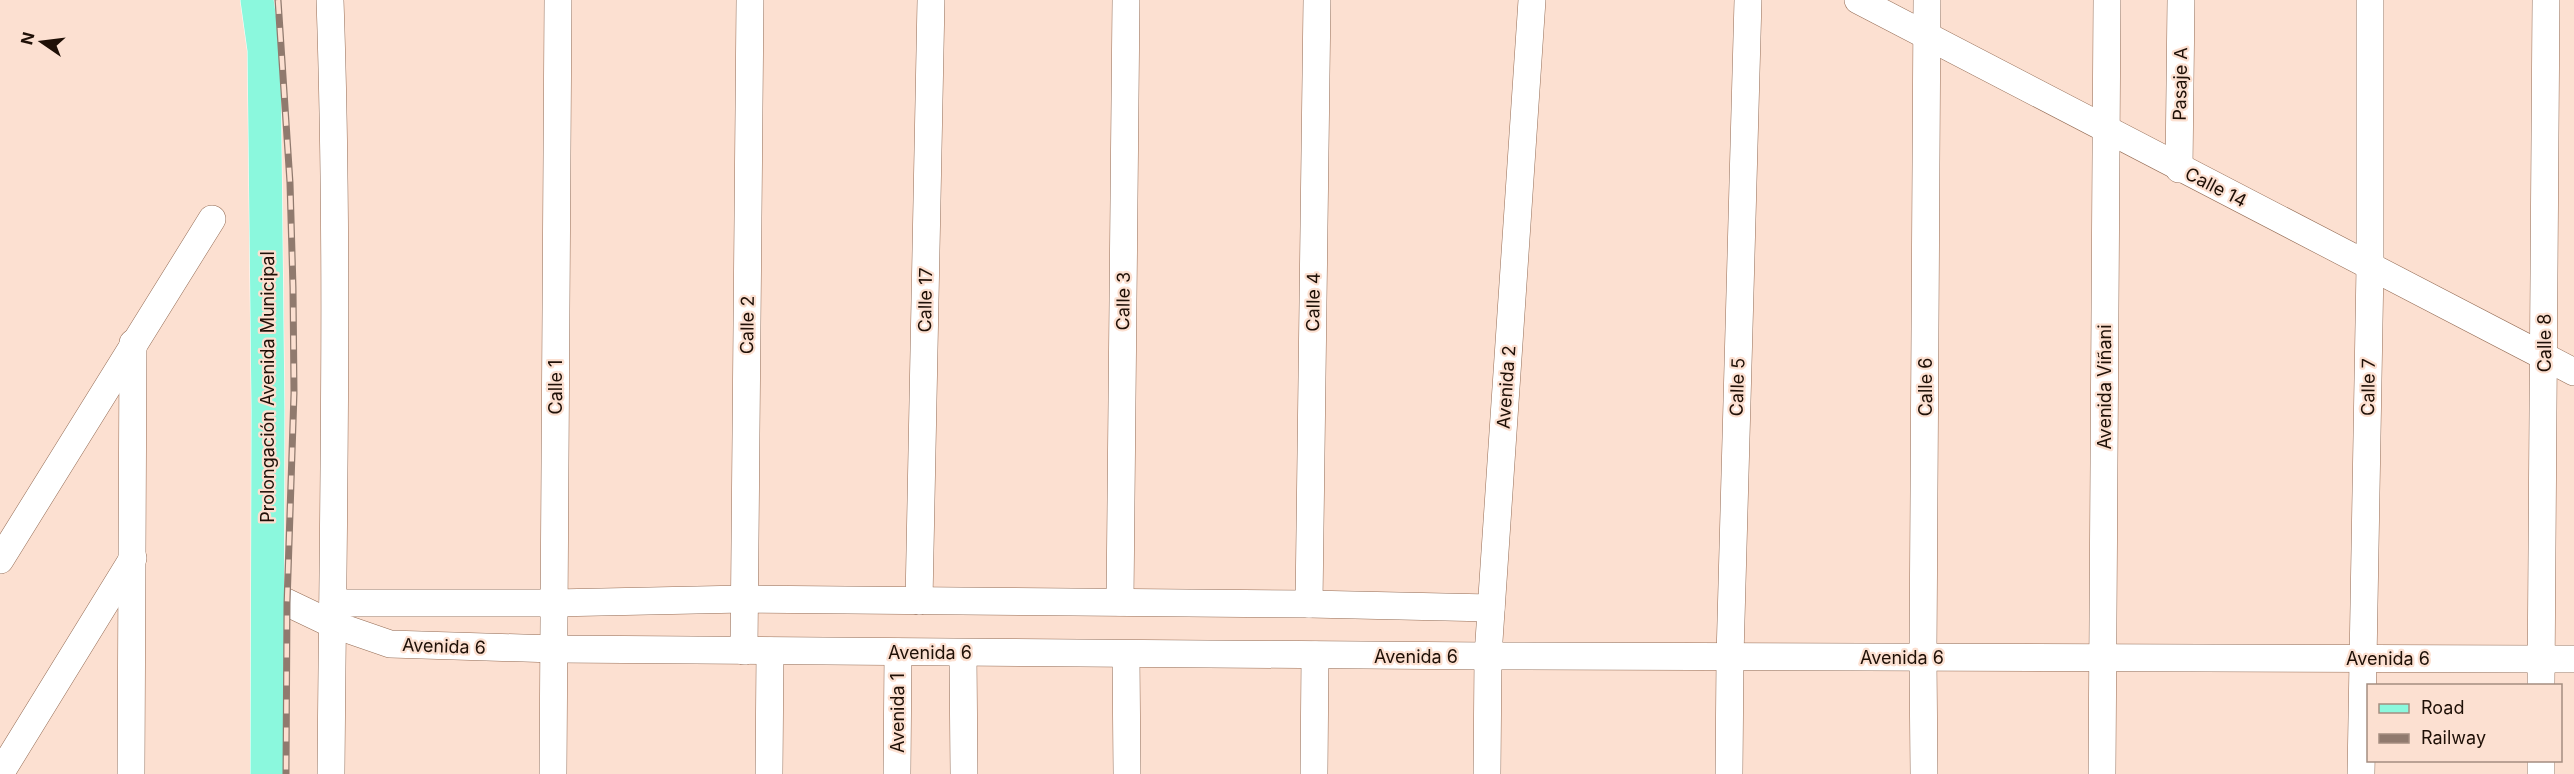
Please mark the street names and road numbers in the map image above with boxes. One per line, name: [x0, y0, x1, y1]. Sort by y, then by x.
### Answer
street label: Pasaje A: [2169, 47, 2191, 121]
street label: Calle 14: [2182, 163, 2250, 211]
street label: Prolongación Avenida Municipal: [257, 251, 278, 523]
street label: Calle 17: [914, 267, 936, 333]
street label: Calle 3: [1112, 271, 1134, 331]
street label: Calle 4: [1302, 272, 1324, 332]
street label: Calle 2: [736, 296, 758, 354]
street label: Calle 8: [2534, 314, 2555, 372]
street label: Avenida Viñani: [2094, 324, 2115, 450]
street label: Avenida 2: [1493, 345, 1519, 429]
street label: Calle 5: [1725, 357, 1749, 417]
street label: Calle 6: [1915, 358, 1936, 416]
street label: Calle 7: [2357, 358, 2379, 416]
street label: Calle 1: [545, 360, 566, 414]
street label: Avenida 6: [402, 634, 486, 658]
street label: Avenida 6: [888, 642, 972, 663]
street label: Avenida 6: [1374, 646, 1458, 667]
street label: Avenida 6: [1860, 647, 1944, 668]
street label: Avenida 6: [2346, 648, 2430, 669]
street label: Avenida 1: [887, 673, 908, 753]

